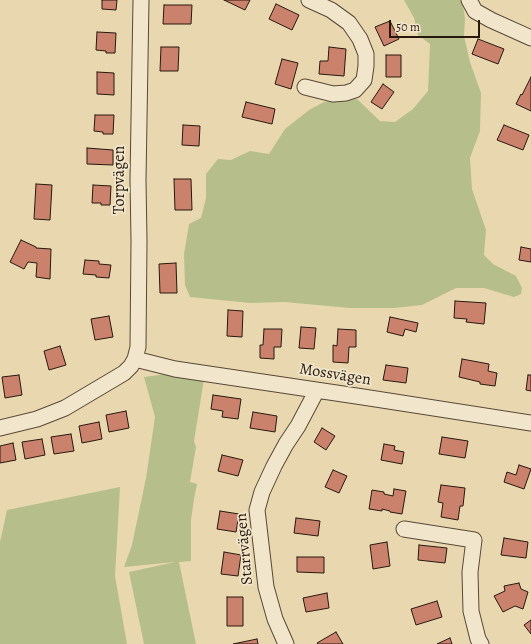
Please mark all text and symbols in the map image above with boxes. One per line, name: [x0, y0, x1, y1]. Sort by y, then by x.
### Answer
scale bar: [391, 12, 482, 38]
text: 50 m: [396, 19, 420, 35]
street label: Torpvägen: [110, 146, 130, 214]
street label: Mossvägen: [298, 360, 372, 390]
street label: Starrvägen: [232, 512, 258, 586]

